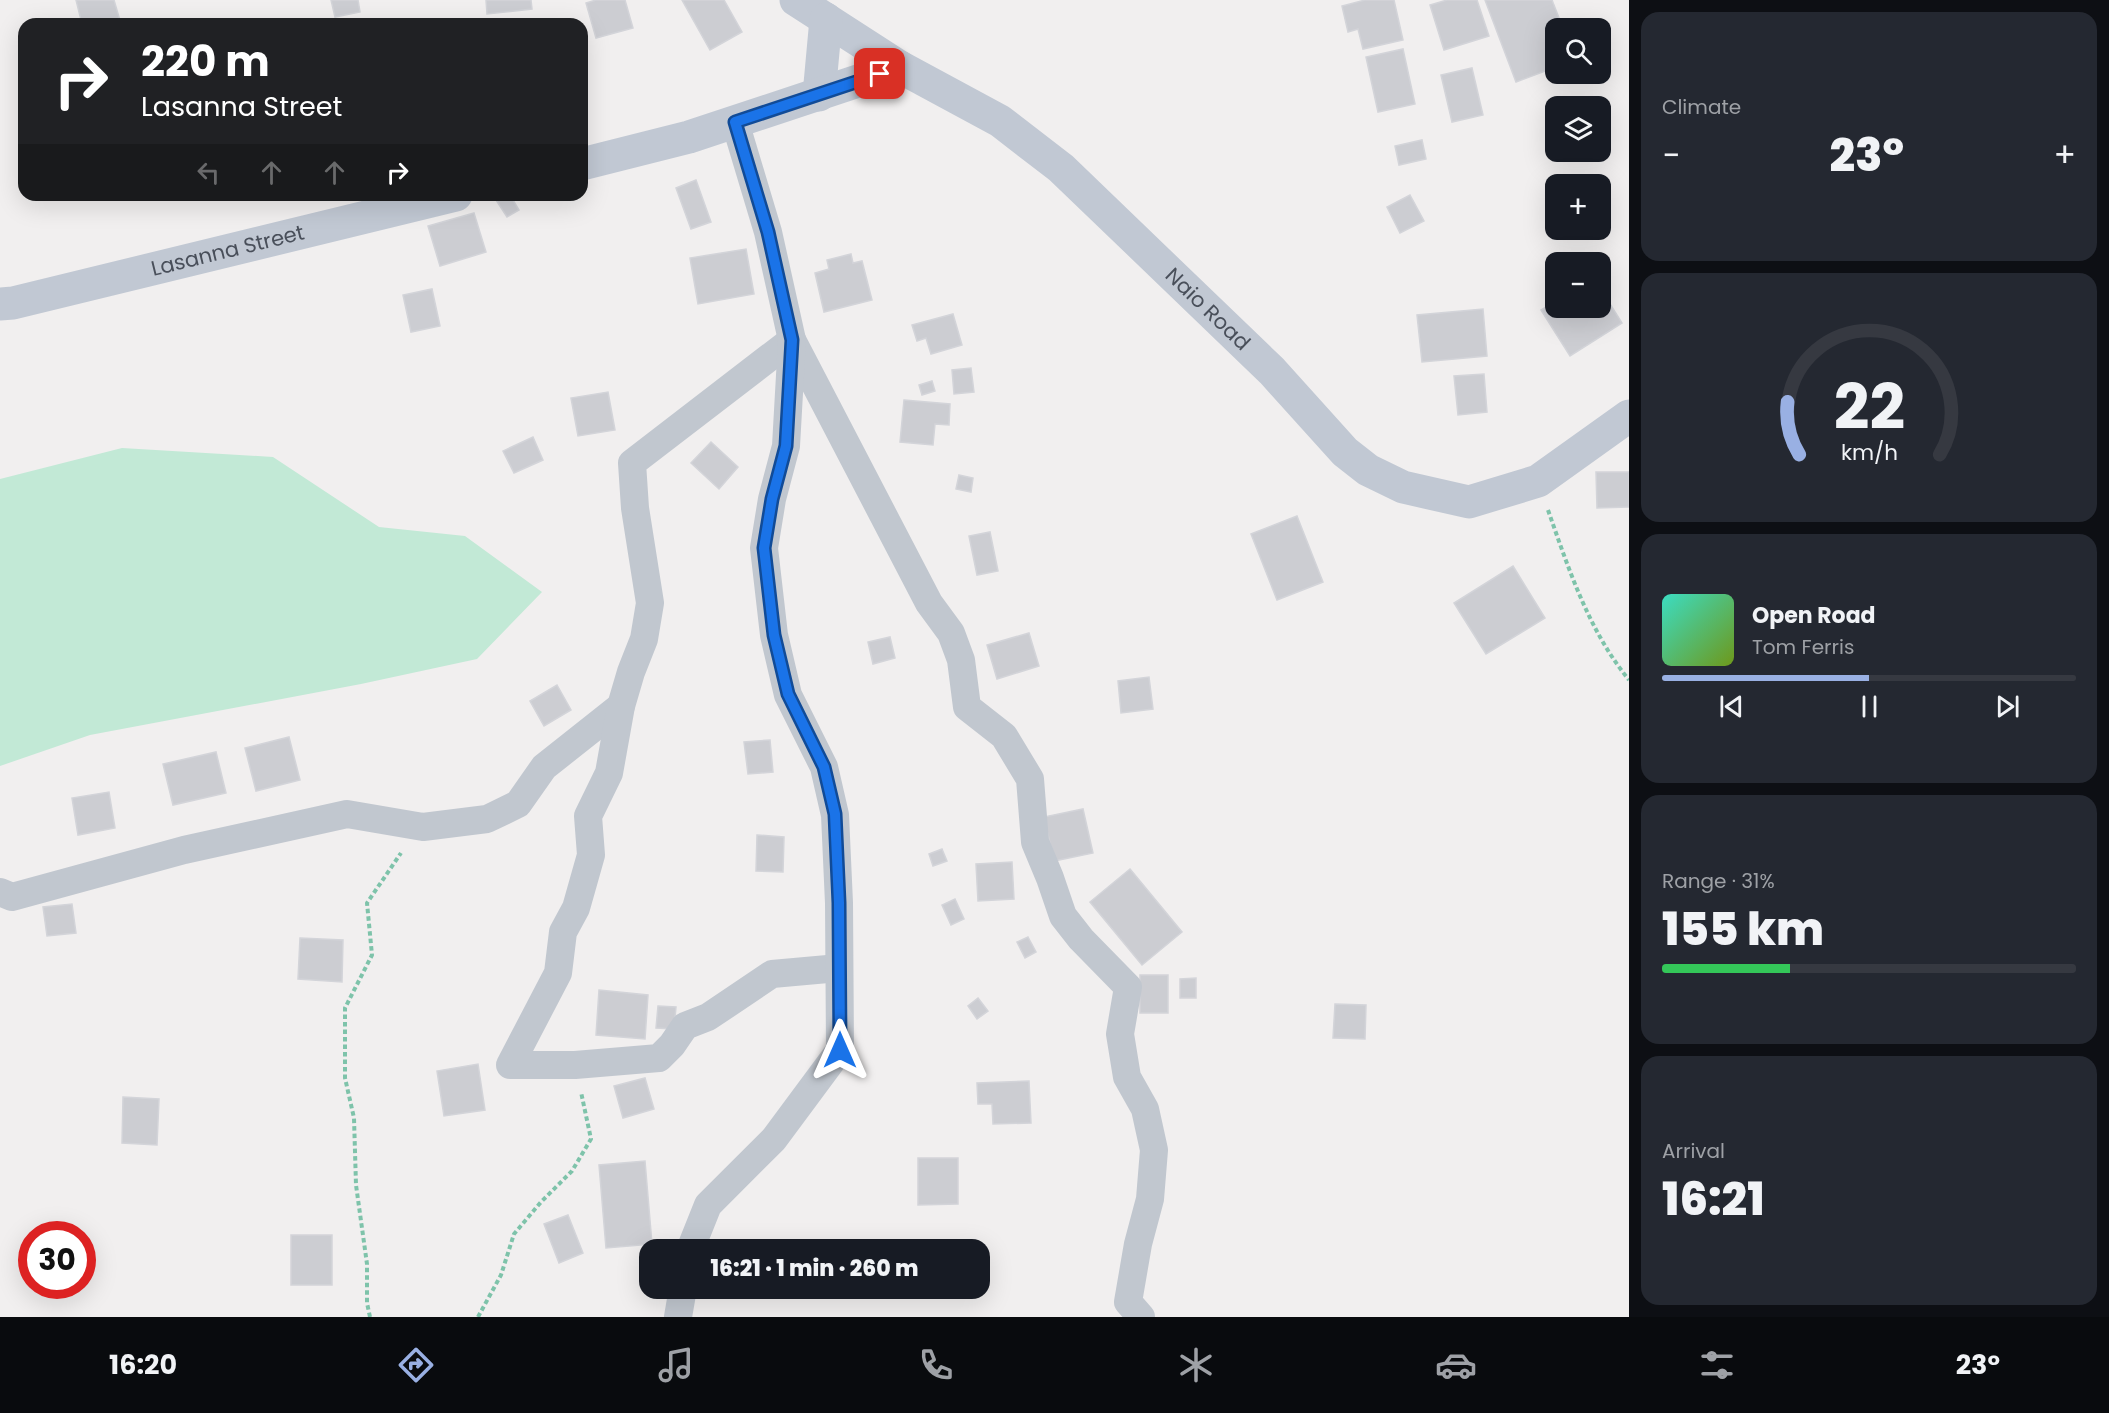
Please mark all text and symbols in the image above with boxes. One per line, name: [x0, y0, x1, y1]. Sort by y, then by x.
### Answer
map controls: [1545, 18, 1611, 318]
button: search: [1545, 18, 1611, 84]
text: 220 m: [141, 32, 270, 91]
icon: right: [42, 42, 120, 120]
pin: [854, 48, 905, 99]
icon: arrive: [863, 57, 896, 90]
text: Lasanna Street: [141, 88, 342, 125]
text: Climate: [1662, 93, 1741, 121]
button: layers: [1545, 96, 1611, 162]
text: 23°: [1829, 124, 1904, 187]
text: −: [1662, 132, 1680, 179]
text: +: [2053, 132, 2076, 179]
icon: left: [192, 156, 225, 189]
icon: ahead: [255, 156, 288, 189]
icon: ahead: [318, 156, 351, 189]
icon: right: [381, 156, 414, 189]
button: +: [1545, 174, 1611, 240]
street label: Lasanna Street: [148, 218, 307, 283]
button: −: [1545, 252, 1611, 318]
street label: Naio Road: [1159, 261, 1257, 357]
text: 22: [1833, 363, 1905, 451]
text: km/h: [1840, 437, 1898, 468]
text: Open Road: [1752, 600, 1876, 631]
text: Tom Ferris: [1752, 633, 1854, 661]
icon: previous: [1715, 690, 1748, 723]
icon: pause: [1853, 690, 1886, 723]
icon: next: [1991, 690, 2024, 723]
text: Range · 31%: [1662, 867, 1775, 895]
text: 155 km: [1662, 898, 1824, 961]
position arrow: [808, 1018, 872, 1082]
text: Arrival: [1662, 1137, 1725, 1165]
text: 16:21: [1662, 1168, 1765, 1231]
speed limit sign: 30: [18, 1221, 96, 1299]
text: 16:21 · 1 min · 260 m: [711, 1253, 918, 1284]
icon: directions: [395, 1344, 437, 1386]
icon: music: [655, 1344, 697, 1386]
icon: phone: [915, 1344, 957, 1386]
icon: climate: [1175, 1344, 1217, 1386]
icon: car: [1435, 1344, 1477, 1386]
icon: filters: [1696, 1344, 1738, 1386]
text: 16:20: [109, 1346, 177, 1383]
text: 23°: [1956, 1346, 2000, 1383]

